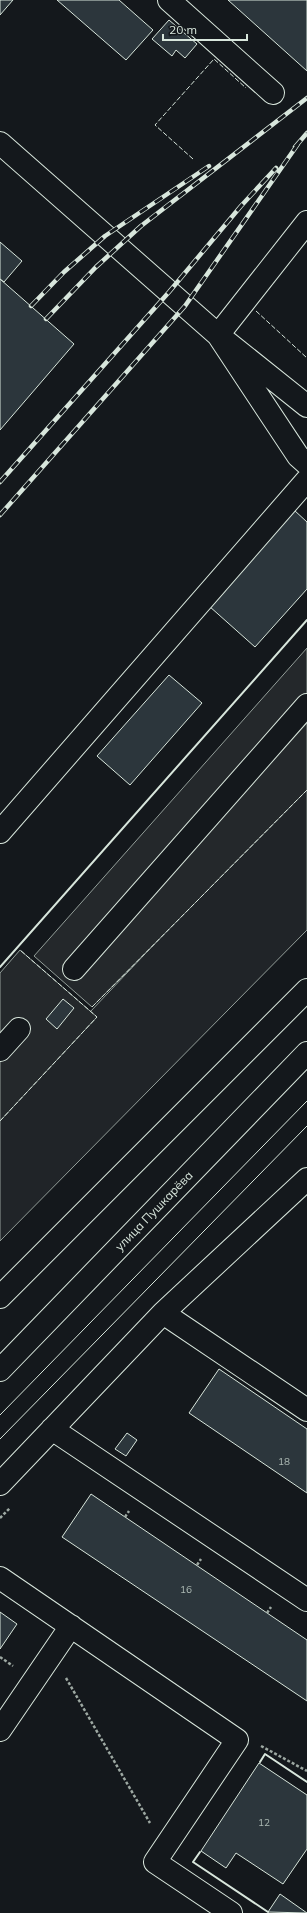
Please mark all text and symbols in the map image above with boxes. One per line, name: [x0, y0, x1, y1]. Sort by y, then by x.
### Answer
scale bar: [163, 16, 247, 42]
text: 20 m: [169, 22, 197, 37]
street label: улица Пушкарёва: [112, 1168, 196, 1254]
house number: 18: [278, 1455, 290, 1468]
house number: 16: [180, 1583, 192, 1596]
house number: 12: [258, 1816, 270, 1829]

